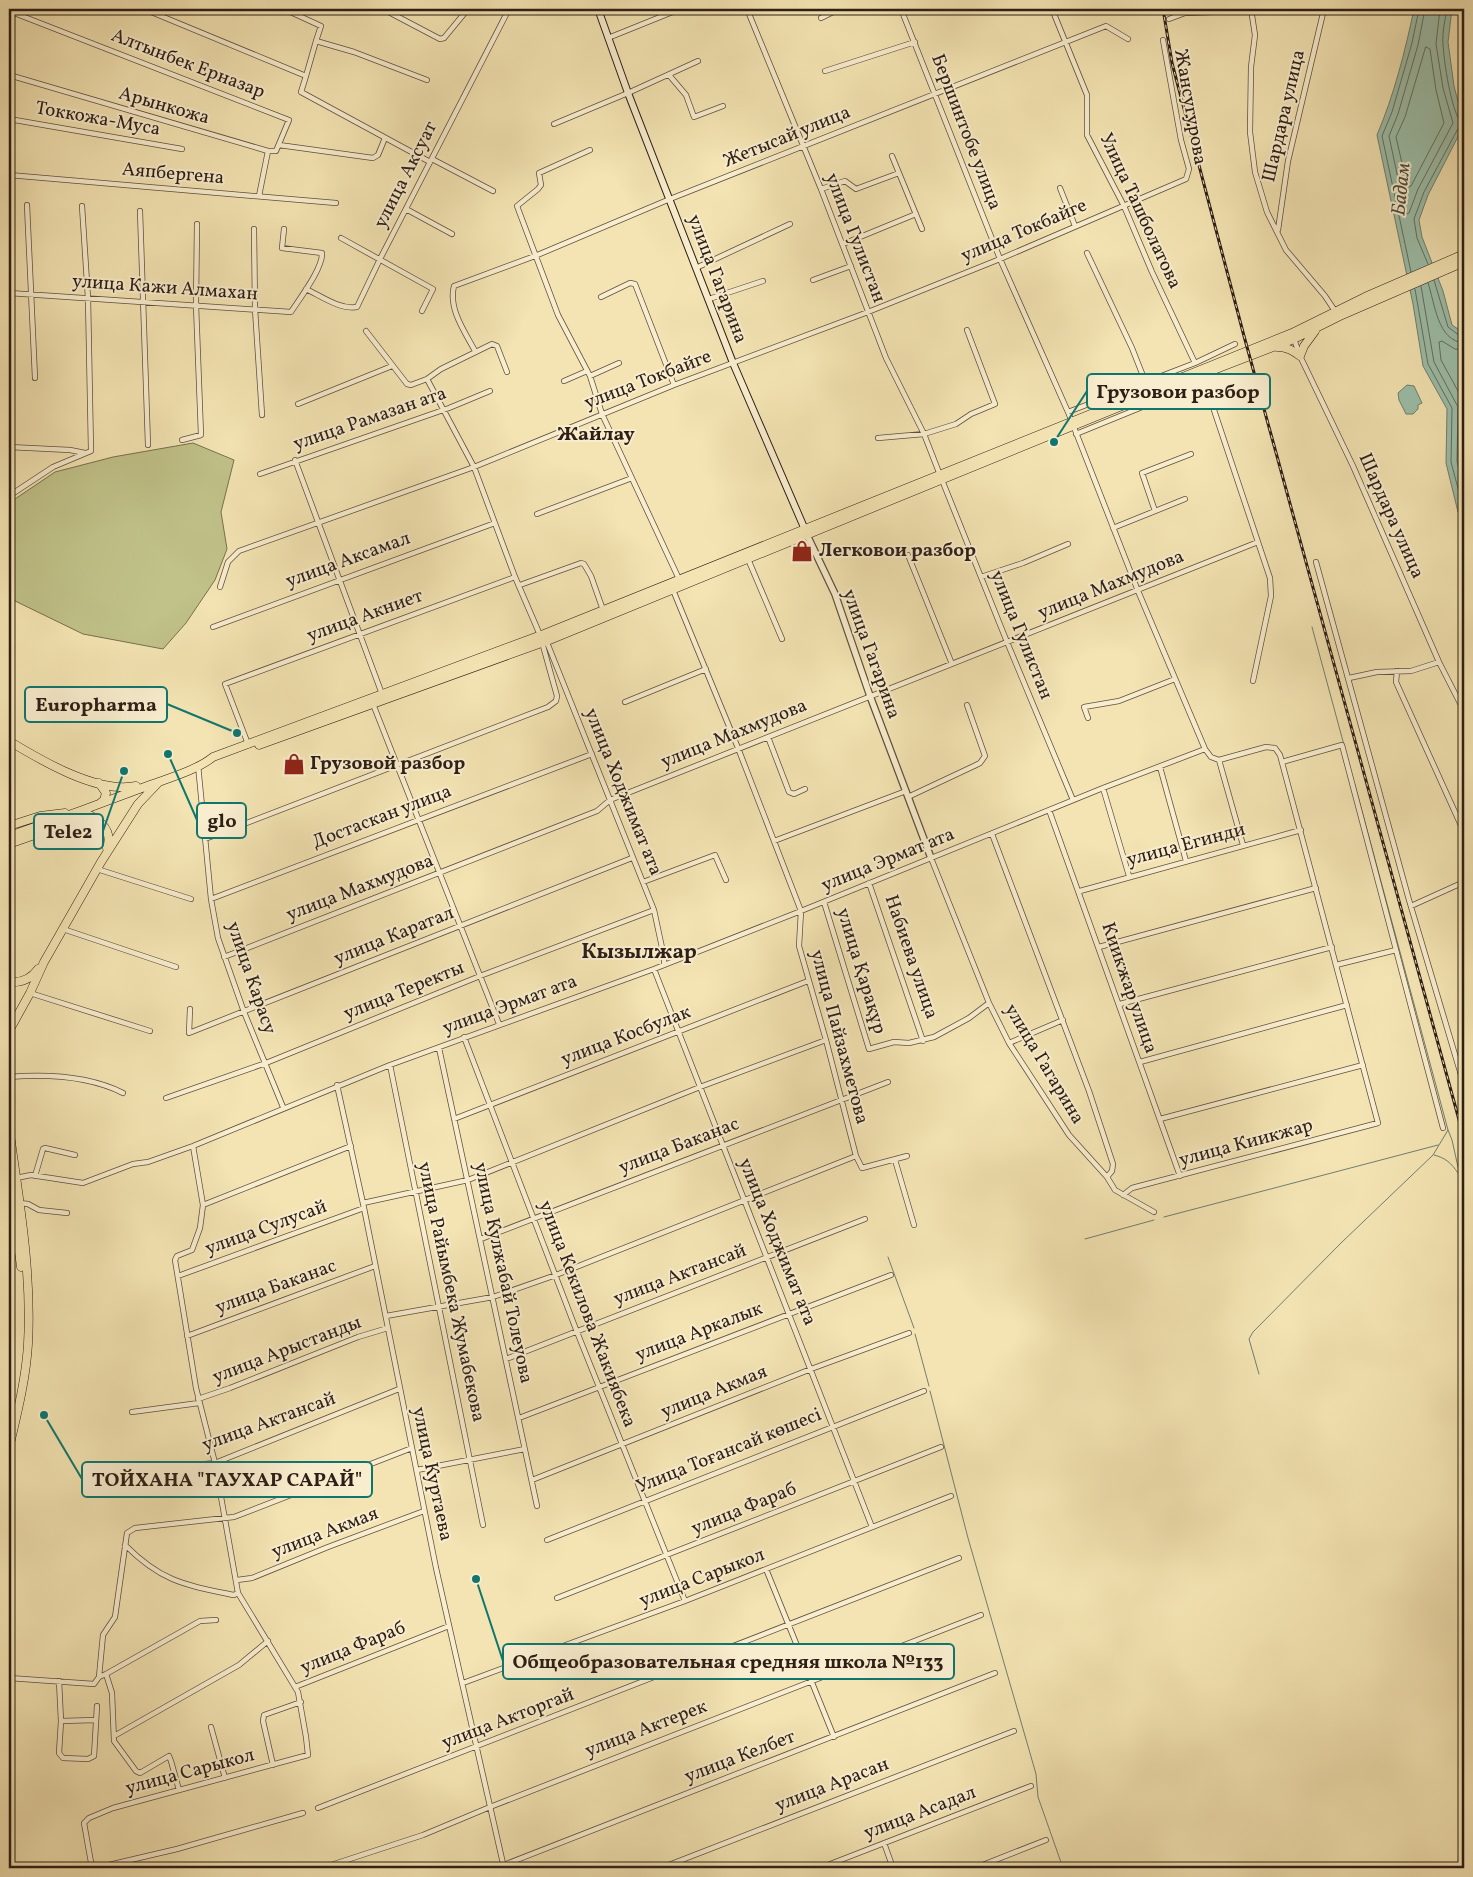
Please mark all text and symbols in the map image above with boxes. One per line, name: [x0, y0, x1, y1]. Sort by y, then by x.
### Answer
street label: Алтынбек Ерназар: [107, 23, 269, 105]
street label: Жансугурова: [1167, 47, 1213, 167]
street label: Шардара улица: [1256, 47, 1312, 185]
street label: Бершинтобе улица: [924, 50, 1008, 214]
street label: Арынкожа: [116, 81, 212, 131]
street label: Токкожа-Муса: [33, 95, 163, 143]
street label: Жетысай улица: [719, 100, 855, 174]
street label: улица Аксуат: [368, 117, 444, 233]
street label: Улица Ташболатова: [1092, 129, 1188, 293]
street label: Аяпбергена: [121, 157, 225, 191]
water label: Бадам: [1385, 161, 1419, 217]
street label: улица Гулистан: [818, 169, 892, 307]
street label: улица Токбайге: [957, 193, 1091, 269]
street label: улица Гагарина: [680, 211, 754, 347]
street label: улица Кажи Алмахан: [71, 269, 259, 307]
street label: улица Токбайге: [581, 344, 715, 416]
callout: Грузовои разбор: [1087, 374, 1270, 409]
text: Грузовои разбор: [1096, 379, 1260, 407]
street label: улица Рамазан ата: [290, 381, 450, 457]
district label: Жайлау: [557, 421, 635, 449]
street label: Шардара улица: [1352, 449, 1430, 583]
street label: улица Аксамал: [282, 525, 414, 595]
shop icon: Легковои разбор: [789, 538, 815, 564]
place label: Легковои разбор: [819, 538, 976, 564]
street label: улица Махмудова: [1034, 544, 1188, 626]
street label: улица Гулистан: [983, 567, 1059, 703]
street label: улица Акниет: [303, 583, 427, 649]
street label: улица Гагарина: [835, 585, 907, 723]
callout: Europharma: [25, 687, 167, 722]
text: Europharma: [35, 692, 157, 720]
street label: улица Махмудова: [657, 693, 811, 775]
street label: улица Ходжимат ата: [578, 704, 668, 880]
shop icon: Грузовой разбор: [281, 751, 307, 777]
place label: Грузовой разбор: [310, 751, 465, 777]
street label: Достаскан улица: [309, 778, 455, 856]
callout: glo: [197, 803, 246, 838]
text: glo: [207, 808, 237, 836]
callout: Tele2: [34, 814, 103, 849]
street label: улица Егинди: [1124, 817, 1248, 873]
text: Tele2: [43, 819, 93, 847]
street label: улица Эрмат ата: [818, 821, 958, 899]
street label: улица Махмудова: [283, 848, 437, 928]
street label: Набиева улица: [878, 891, 944, 1023]
street label: улица Каратал: [330, 900, 458, 972]
street label: улица Қарақұр: [829, 905, 893, 1037]
street label: улица Карасу: [220, 918, 282, 1038]
street label: Киикжар улица: [1094, 919, 1164, 1057]
district label: Кызылжар: [581, 938, 697, 967]
street label: улица Пайзахметова: [803, 947, 875, 1127]
street label: улица Теректы: [340, 955, 468, 1027]
street label: улица Эрмат ата: [439, 969, 581, 1041]
street label: улица Косбулак: [557, 999, 695, 1073]
street label: улица Гагарина: [998, 999, 1090, 1129]
street label: улица Баканас: [615, 1111, 743, 1181]
street label: улица Киикжар: [1176, 1113, 1316, 1173]
street label: улица Ходжимат ата: [732, 1154, 822, 1330]
street label: улица Райымбека Жумабекова: [411, 1160, 491, 1424]
street label: улица Кулжабай Толеуова: [467, 1160, 539, 1386]
street label: улица Сулусай: [201, 1194, 331, 1262]
street label: улица Кекилова Жакиябека: [532, 1197, 642, 1431]
street label: улица Актансай: [610, 1238, 750, 1312]
street label: улица Баканас: [212, 1253, 340, 1321]
street label: улица Аркалык: [632, 1296, 766, 1368]
street label: улица Арыстанды: [209, 1310, 365, 1390]
street label: улица Акмая: [657, 1359, 771, 1425]
street label: улица Актансай: [199, 1386, 339, 1458]
street label: Улица Тоғансай көшесі: [633, 1402, 826, 1500]
street label: улица Куртаева: [405, 1405, 459, 1543]
callout: ТОЙХАНА "ГАУХАР САРАЙ": [82, 1462, 372, 1497]
text: ТОЙХАНА "ГАУХАР САРАЙ": [92, 1467, 362, 1495]
street label: улица Фараб: [688, 1476, 800, 1542]
street label: улица Акмая: [268, 1501, 382, 1565]
street label: улица Сарыкол: [635, 1542, 769, 1614]
street label: улица Фараб: [297, 1615, 409, 1681]
callout: Общеобразовательная средняя школа №133: [503, 1644, 954, 1679]
text: Общеобразовательная средняя школа №133: [513, 1649, 944, 1677]
street label: улица Акторгай: [438, 1682, 578, 1756]
street label: улица Актерек: [581, 1694, 711, 1764]
street label: улица Келбет: [681, 1724, 799, 1790]
street label: улица Сарыкол: [123, 1742, 257, 1802]
street label: улица Арасан: [771, 1751, 893, 1819]
street label: улица Асадал: [860, 1780, 980, 1846]

